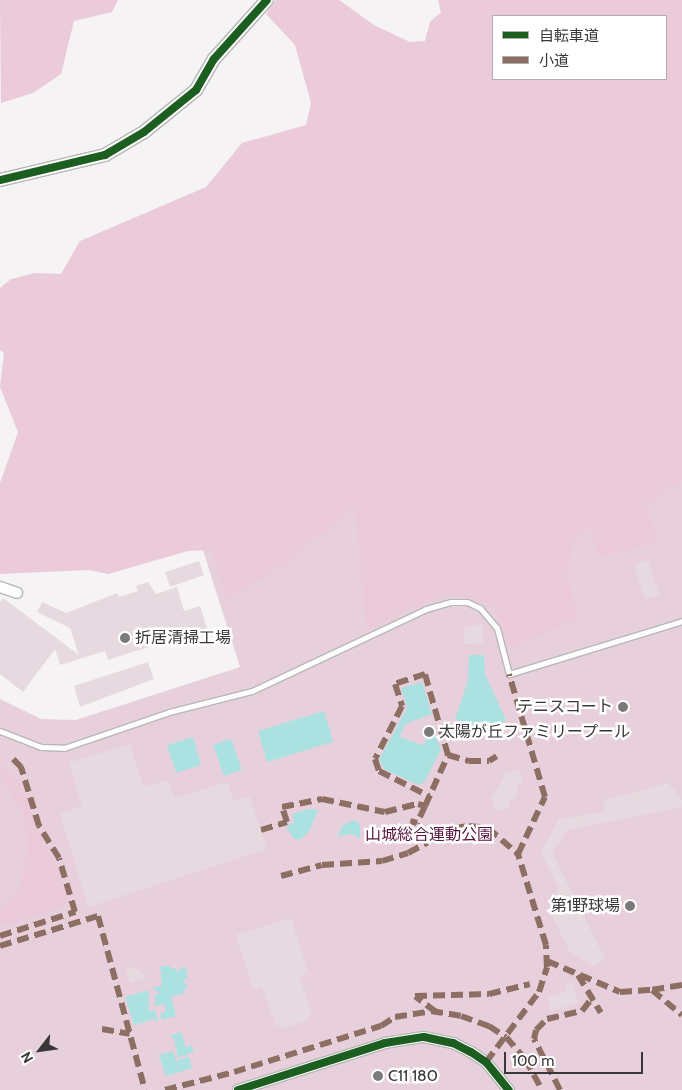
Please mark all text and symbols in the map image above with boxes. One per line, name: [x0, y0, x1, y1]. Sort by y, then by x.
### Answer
legend: [492, 15, 667, 80]
text: 自転車道: [539, 27, 599, 45]
text: 小道: [539, 52, 569, 70]
place label: 折居清掃工場: [135, 628, 231, 648]
marker: 折居清掃工場: [119, 632, 131, 644]
place label: テニスコート: [517, 697, 613, 717]
marker: テニスコート: [617, 701, 629, 713]
place label: 太陽が丘ファミリープール: [439, 722, 631, 742]
marker: 太陽が丘ファミリープール: [423, 726, 435, 738]
park label: 山城総合運動公園: [365, 825, 493, 845]
place label: 第1野球場: [551, 896, 620, 916]
marker: 第1野球場: [624, 900, 636, 912]
north arrow: [15, 1025, 65, 1075]
scale bar: [507, 1042, 646, 1074]
text: N: [17, 1049, 37, 1066]
text: 100 m: [512, 1052, 554, 1070]
place label: C11 180: [388, 1066, 438, 1086]
marker: C11 180: [372, 1070, 384, 1082]

